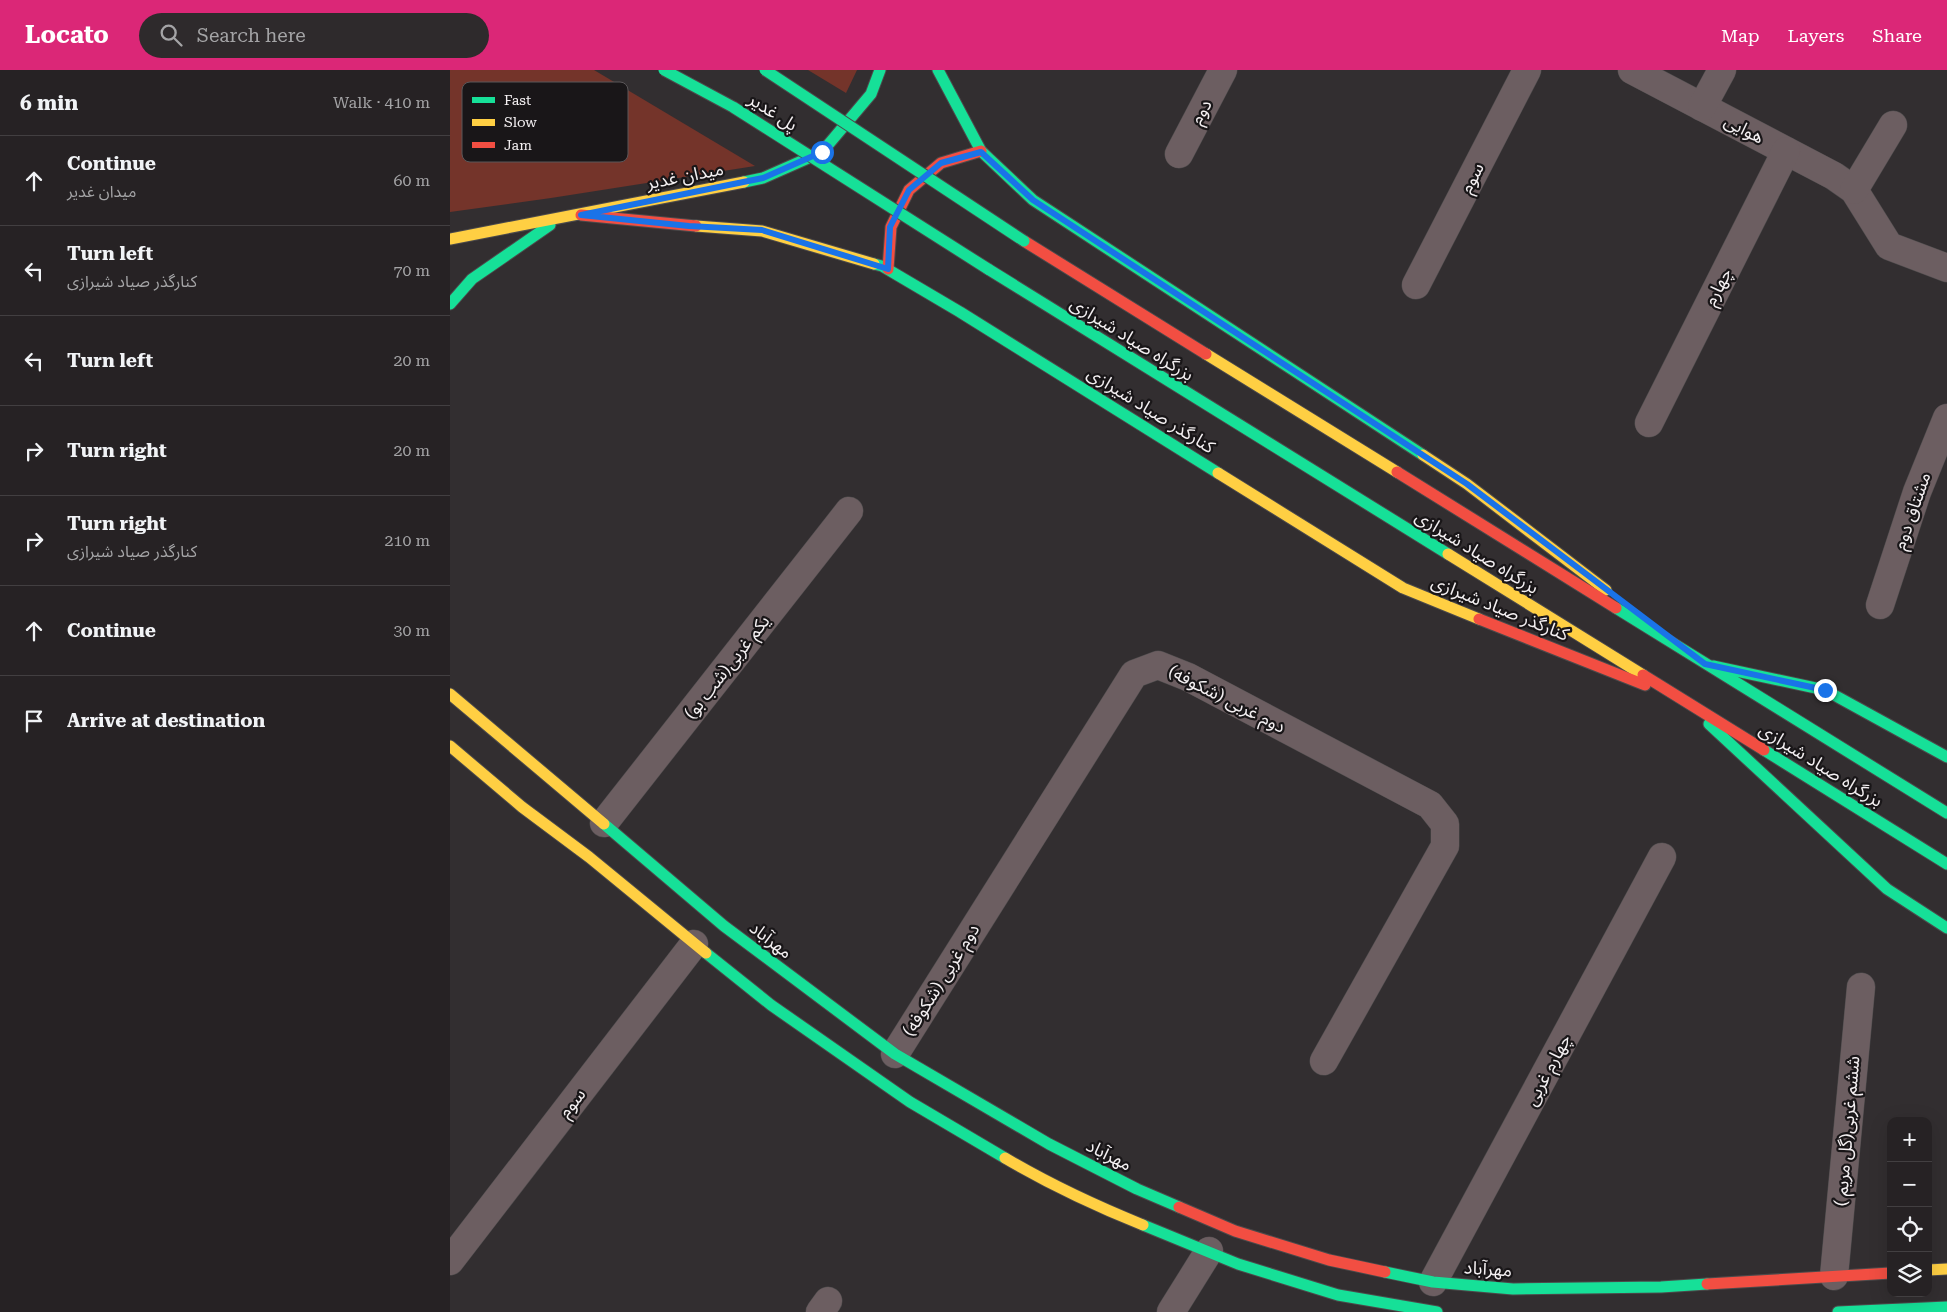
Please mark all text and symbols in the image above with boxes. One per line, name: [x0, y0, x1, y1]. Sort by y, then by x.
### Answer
search box: [139, 13, 489, 58]
text: Locato: [25, 21, 109, 49]
icon: search: [157, 21, 185, 49]
text: Search here: [197, 24, 306, 47]
text: Map: [1721, 25, 1760, 46]
text: Layers: [1788, 25, 1844, 46]
text: Share: [1872, 25, 1922, 46]
legend: [462, 82, 628, 162]
street label: پل غدیر: [743, 87, 802, 136]
text: 6 min: [20, 91, 78, 115]
text: Fast: [504, 92, 531, 108]
text: Walk · 410 m: [333, 93, 430, 112]
street label: دوم: [1185, 96, 1219, 130]
street label: هوایی: [1720, 110, 1768, 148]
text: Slow: [504, 114, 537, 130]
text: Jam: [504, 137, 532, 153]
route start: [811, 141, 834, 164]
text: Continue: [67, 152, 156, 175]
street label: میدان غدیر: [644, 158, 725, 194]
street label: سوم: [1455, 159, 1492, 198]
icon: ahead: [20, 167, 48, 195]
text: 60 m: [393, 171, 430, 190]
text: میدان غدیر: [67, 182, 136, 201]
text: Turn left: [67, 242, 153, 265]
icon: left: [20, 257, 48, 285]
text: 70 m: [393, 261, 430, 280]
street label: چهارم: [1699, 264, 1739, 311]
text: کنارگذر صیاد شیرازی: [67, 272, 197, 291]
street label: بزرگراه صیاد شیرازی: [1066, 292, 1198, 386]
icon: left: [20, 347, 48, 375]
text: Turn left: [67, 349, 153, 372]
text: 20 m: [393, 351, 430, 370]
street label: کنارگذر صیاد شیرازی: [1083, 362, 1219, 458]
icon: right: [20, 437, 48, 465]
text: Turn right: [67, 439, 167, 462]
text: 20 m: [393, 441, 430, 460]
street label: مشتاق دوم: [1888, 469, 1938, 554]
street label: بزرگراه صیاد شیرازی: [1411, 505, 1543, 599]
text: Turn right: [67, 512, 167, 535]
icon: right: [20, 527, 48, 555]
text: 210 m: [384, 531, 430, 550]
text: کنارگذر صیاد شیرازی: [67, 542, 197, 561]
street label: کنارگذر صیاد شیرازی: [1428, 570, 1572, 646]
street label: یکم غربی(شب بو): [679, 610, 776, 725]
icon: ahead: [20, 617, 48, 645]
text: Continue: [67, 619, 156, 642]
text: 30 m: [393, 621, 430, 640]
street label: دوم غربی (شکوفه): [1163, 660, 1289, 741]
route end: [1814, 679, 1837, 702]
icon: arrive: [20, 707, 48, 735]
text: Arrive at destination: [67, 709, 265, 732]
street label: بزرگراه صیاد شیرازی: [1755, 718, 1887, 812]
street label: مهرآباد: [745, 917, 797, 963]
street label: دوم غربی (شکوفه): [898, 920, 987, 1042]
street label: چهارم غربی: [1520, 1030, 1579, 1111]
street label: ششم غربی(گل مریم ): [1829, 1055, 1867, 1207]
street label: سوم: [554, 1084, 593, 1124]
map controls: [1887, 1117, 1932, 1297]
button: +: [1887, 1117, 1932, 1162]
street label: مهرآباد: [1083, 1134, 1135, 1176]
button: −: [1887, 1162, 1932, 1207]
button: locate: [1887, 1207, 1932, 1252]
button: layers: [1887, 1252, 1932, 1297]
street label: مهرآباد: [1463, 1256, 1513, 1282]

